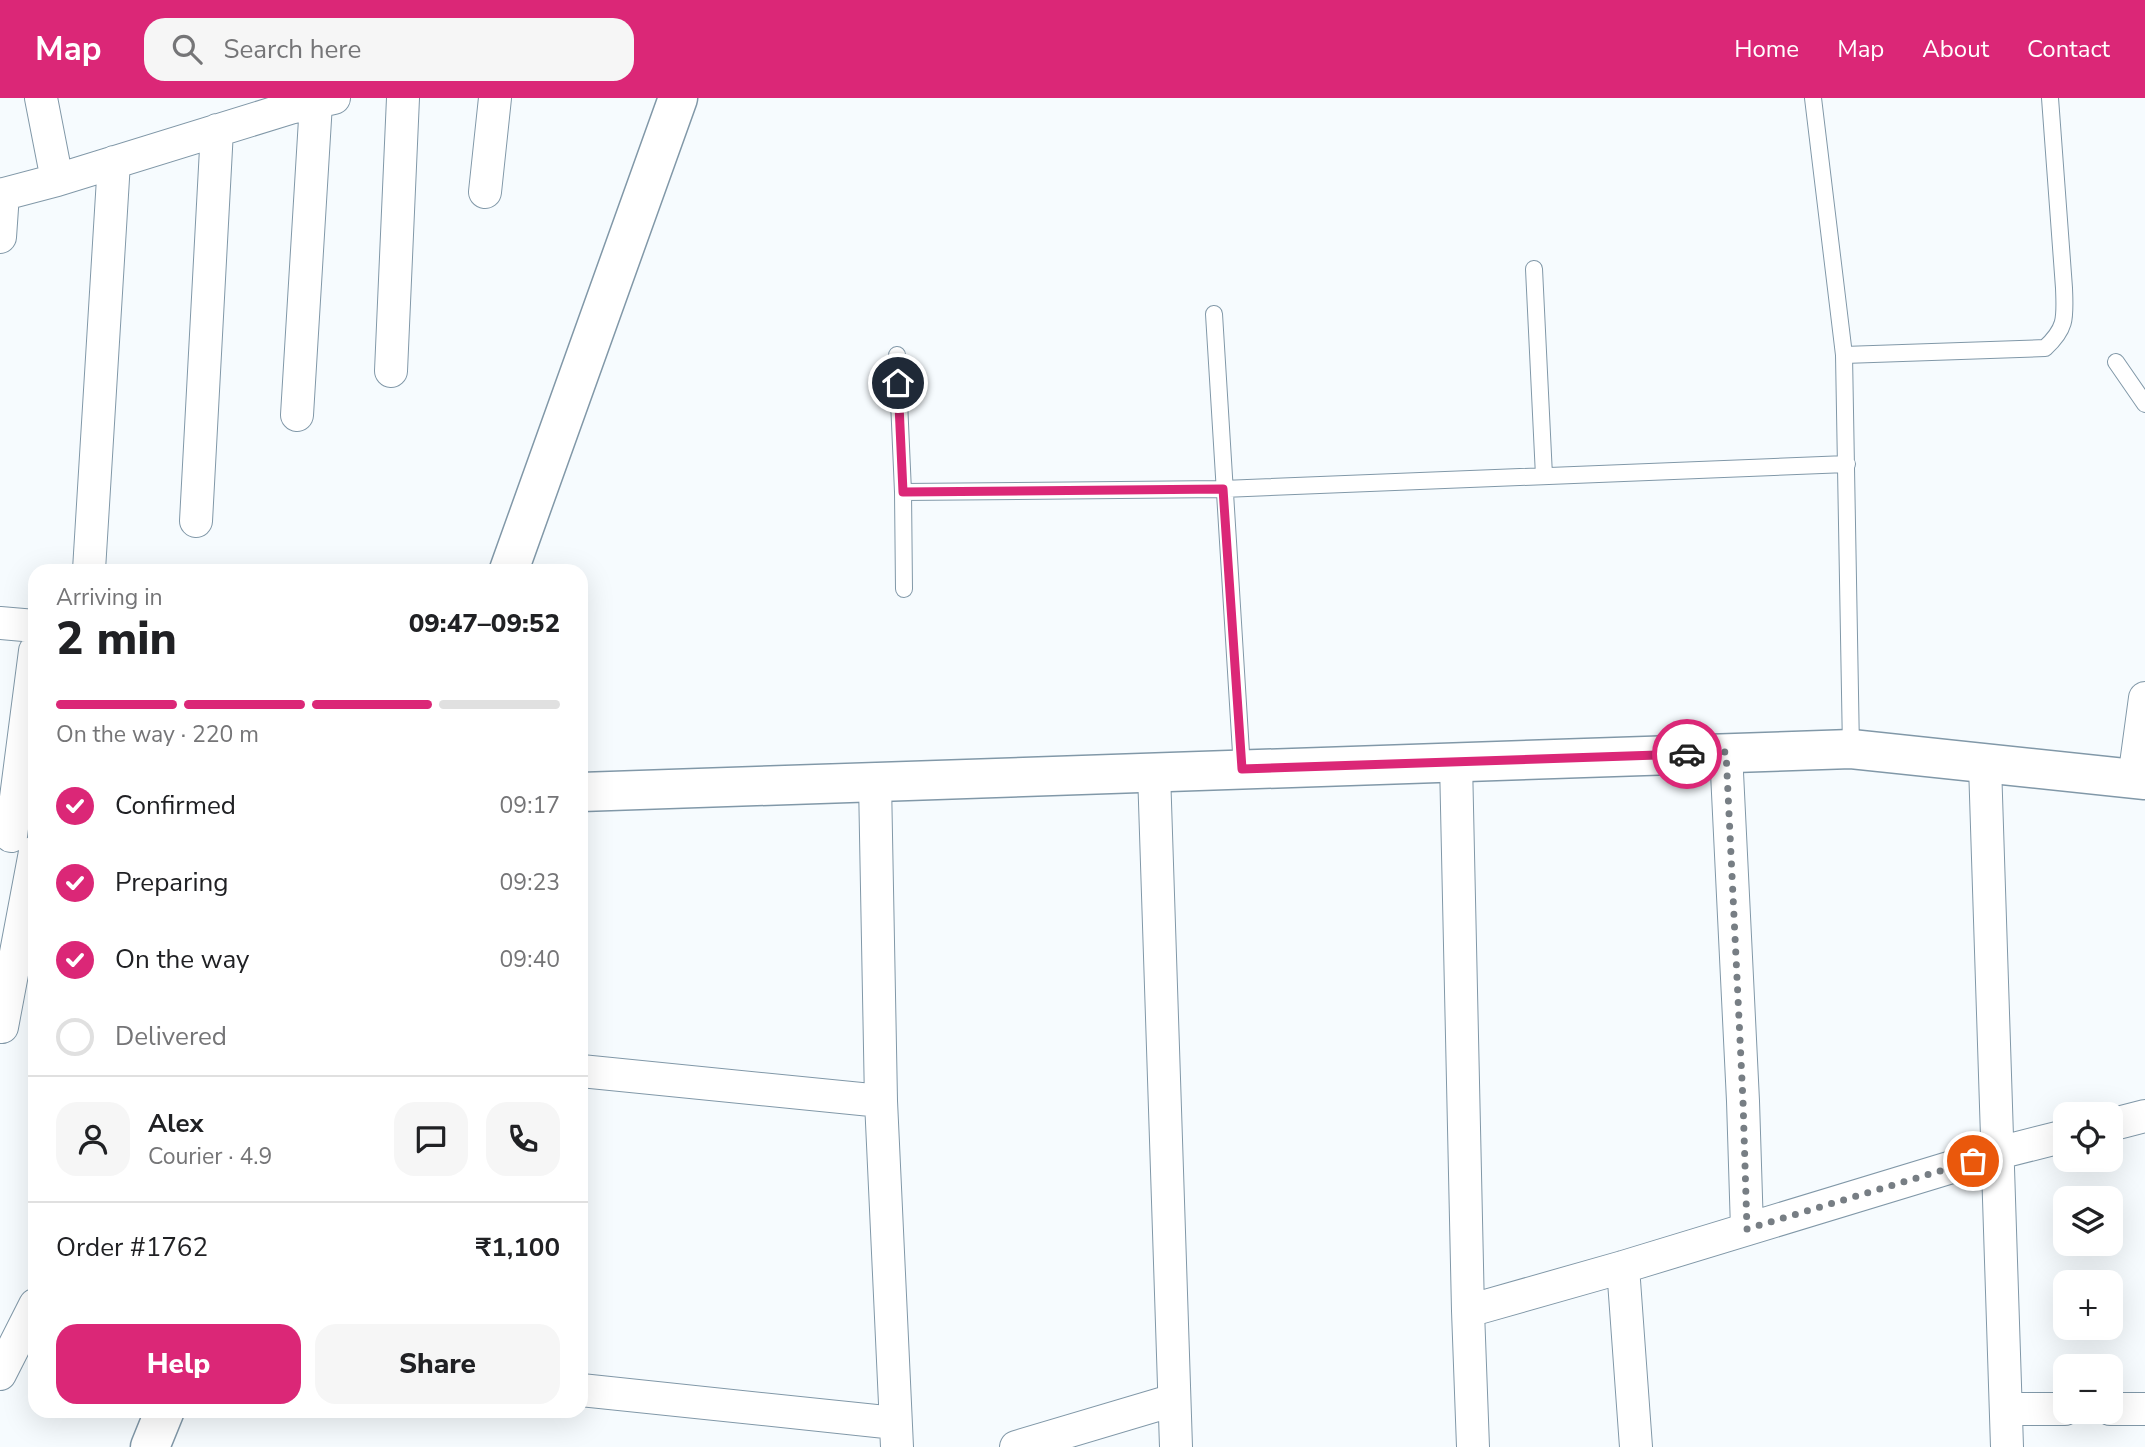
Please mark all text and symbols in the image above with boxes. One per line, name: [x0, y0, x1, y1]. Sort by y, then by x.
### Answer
search box: [144, 18, 634, 81]
text: Map: [35, 27, 102, 72]
icon: search: [168, 30, 206, 68]
text: Search here: [224, 32, 361, 67]
text: Home: [1734, 33, 1799, 65]
text: Map: [1837, 33, 1884, 65]
text: About: [1922, 33, 1989, 65]
text: Contact: [2027, 33, 2110, 65]
pin: [868, 353, 928, 413]
icon: home: [879, 364, 917, 402]
text: Arriving in: [56, 582, 163, 613]
text: 09:47–09:52: [409, 606, 560, 641]
text: 2 min: [56, 607, 177, 670]
text: On the way · 220 m: [56, 719, 259, 750]
courier: [1652, 719, 1722, 789]
icon: car: [1668, 735, 1706, 773]
icon: check: [56, 787, 94, 825]
text: Confirmed: [115, 788, 236, 823]
text: 09:17: [500, 790, 560, 821]
icon: check: [56, 864, 94, 902]
text: Preparing: [115, 865, 228, 900]
text: 09:23: [500, 867, 560, 898]
icon: check: [56, 941, 94, 979]
text: On the way: [115, 942, 249, 977]
text: 09:40: [500, 944, 560, 975]
text: Delivered: [115, 1019, 227, 1054]
button: person: [56, 1102, 130, 1176]
button: chat: [394, 1102, 468, 1176]
button: phone: [486, 1102, 560, 1176]
map controls: [2053, 1102, 2123, 1424]
button: locate: [2053, 1102, 2123, 1172]
text: Alex: [148, 1106, 204, 1141]
pin: [1943, 1131, 2003, 1191]
text: Courier · 4.9: [148, 1141, 272, 1172]
icon: bag: [1954, 1142, 1992, 1180]
button: layers: [2053, 1186, 2123, 1256]
text: Order #1762: [56, 1230, 208, 1265]
text: ₹1,100: [476, 1230, 560, 1265]
button: +: [2053, 1270, 2123, 1340]
button: Help: [56, 1324, 301, 1404]
button: Share: [315, 1324, 560, 1404]
button: −: [2053, 1354, 2123, 1424]

